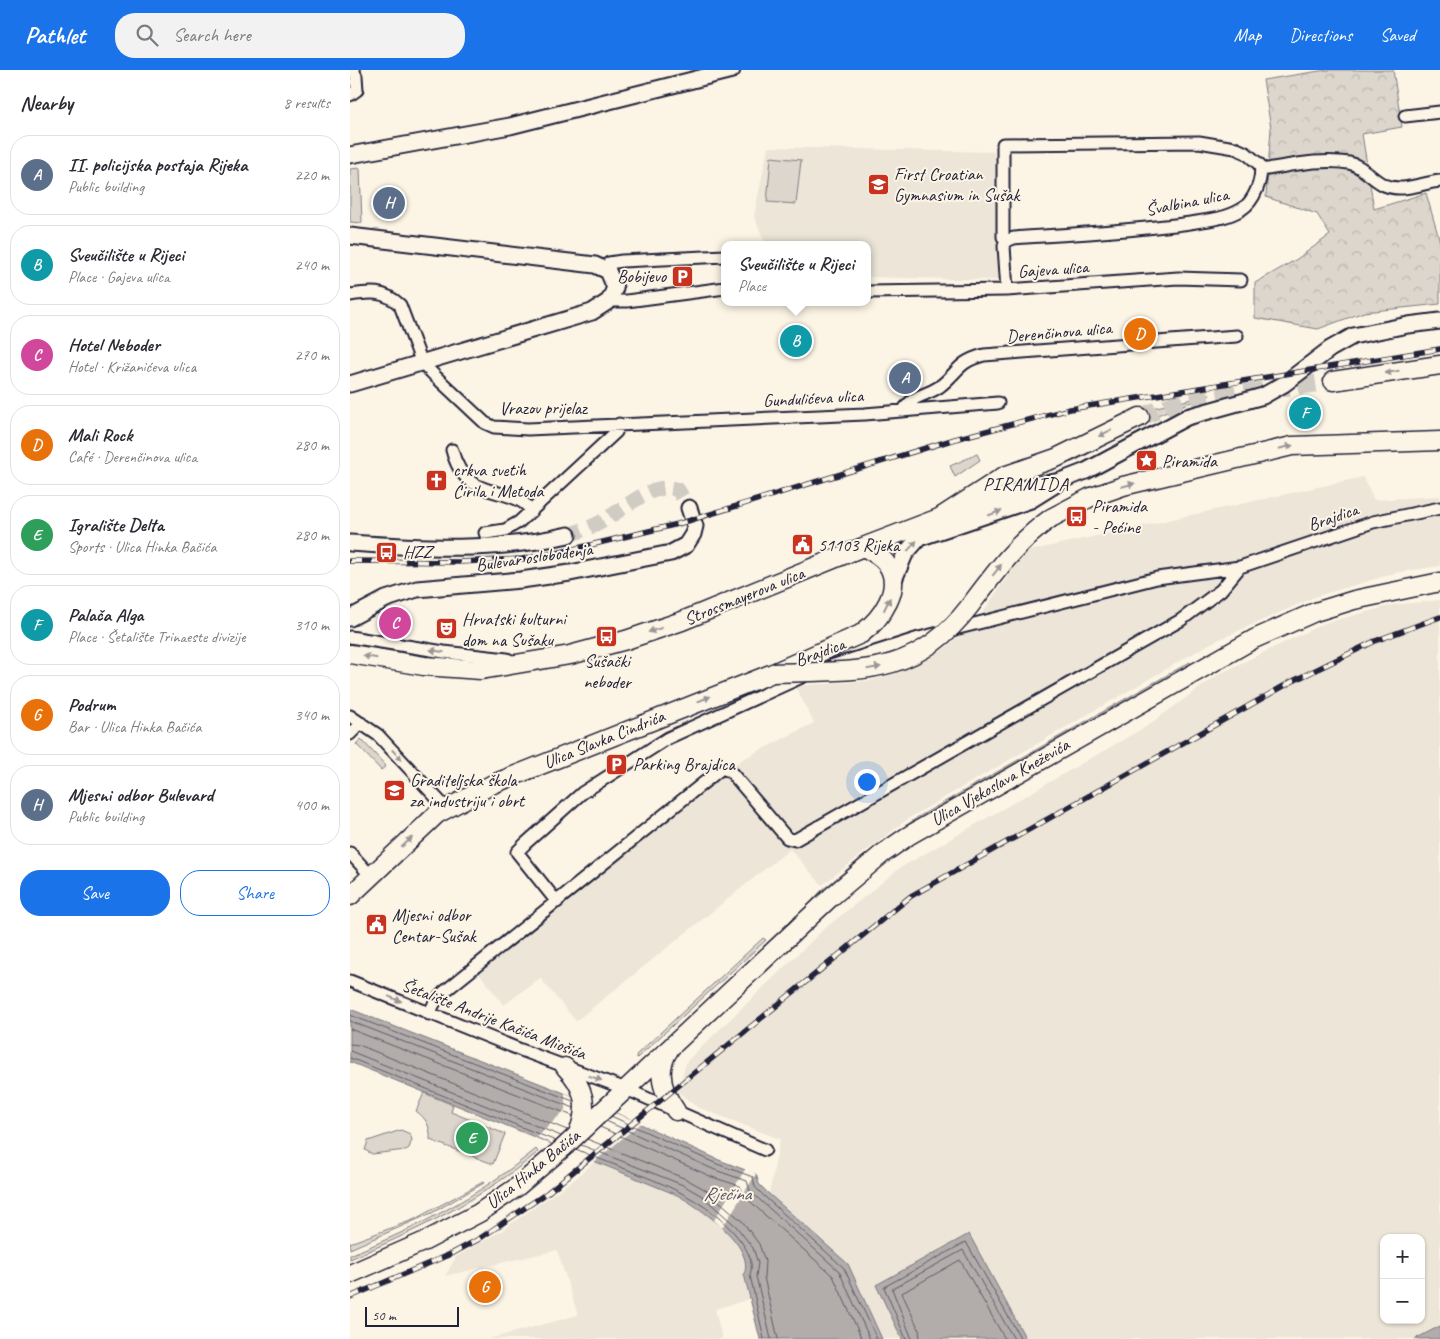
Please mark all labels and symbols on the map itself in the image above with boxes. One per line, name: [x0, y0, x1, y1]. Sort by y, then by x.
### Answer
place label: First Croatian Gymnasium in Sušak: [894, 163, 1021, 206]
school or university icon: First Croatian Gymnasium in Sušak: [866, 172, 890, 196]
street label: Švalbina ulica: [1144, 183, 1232, 221]
pin: H: [373, 184, 405, 222]
street label: Gajeva ulica: [1017, 255, 1091, 282]
parking icon: Bobijevo: [670, 264, 694, 288]
place label: Bobijevo: [617, 265, 668, 287]
pin: D: [1124, 315, 1156, 353]
street label: Derenčinova ulica: [1005, 316, 1114, 348]
pin: B: [780, 322, 812, 360]
pin: A: [889, 359, 921, 397]
one-way arrow: [1383, 368, 1399, 376]
street label: Gundulićeva ulica: [762, 384, 865, 412]
pin: F: [1289, 394, 1321, 432]
street label: Vrazov prijelaz: [499, 397, 589, 419]
one-way arrow: [1098, 429, 1112, 437]
one-way arrow: [1278, 443, 1293, 451]
place icon: Piramida: [1134, 449, 1158, 473]
place label: Piramida: [1162, 450, 1218, 472]
place label: crkva svetih Ćirila i Metoda: [453, 459, 545, 502]
church icon: crkva svetih Ćirila i Metoda: [425, 468, 449, 492]
district label: PIRAMIDA: [983, 472, 1069, 496]
one-way arrow: [1120, 481, 1135, 489]
place label: Piramida - Pećine: [1092, 495, 1148, 538]
street label: Brajdica: [1305, 498, 1362, 536]
bus stop icon: Piramida - Pećine: [1064, 504, 1088, 528]
one-way arrow: [988, 509, 1003, 517]
public building icon: 51103 Rijeka: [790, 533, 814, 557]
place label: 51103 Rijeka: [818, 534, 901, 556]
street label: Bulevar oslobođenja: [474, 538, 595, 576]
bus stop icon: HZZ: [375, 540, 399, 564]
one-way arrow: [906, 540, 918, 552]
place label: HZZ: [403, 541, 435, 563]
street label: Strossmayerova ulica: [681, 561, 809, 630]
one-way arrow: [992, 564, 1003, 577]
one-way arrow: [883, 597, 891, 611]
pin: C: [379, 604, 411, 642]
place label: Hrvatski kulturni dom na Sušaku: [462, 608, 568, 651]
theatre icon: Hrvatski kulturni dom na Sušaku: [434, 617, 458, 641]
bus stop icon: Sušački neboder: [595, 624, 619, 648]
one-way arrow: [648, 627, 663, 634]
street label: Brajdica: [792, 632, 849, 671]
one-way arrow: [429, 647, 445, 655]
place label: Sušački neboder: [583, 650, 633, 693]
one-way arrow: [361, 653, 377, 661]
one-way arrow: [867, 664, 883, 672]
one-way arrow: [697, 695, 711, 703]
street label: Ulica Slavka Cindrića: [540, 704, 669, 773]
street label: Ulica Vjekoslava Kneževića: [927, 733, 1074, 831]
one-way arrow: [391, 749, 403, 761]
parking icon: Parking Brajdica: [605, 752, 629, 776]
place label: Parking Brajdica: [633, 753, 736, 775]
place label: Graditeljska škola za industriju i obrt: [410, 769, 526, 812]
your location: [854, 769, 880, 795]
school or university icon: Graditeljska škola za industriju i obrt: [382, 778, 406, 802]
one-way arrow: [400, 836, 412, 848]
place label: Mjesni odbor Centar-Sušak: [392, 904, 477, 947]
public building icon: Mjesni odbor Centar-Sušak: [364, 913, 388, 937]
street label: Šetalište Andrije Kačića Miošića: [399, 974, 590, 1065]
one-way arrow: [388, 996, 402, 1004]
one-way arrow: [588, 1075, 603, 1082]
pin: E: [456, 1119, 488, 1157]
street label: Ulica Hinka Bačića: [482, 1124, 585, 1214]
water label: Rječina: [703, 1182, 753, 1206]
pin: G: [469, 1268, 501, 1306]
scale bar: [365, 1304, 459, 1327]

